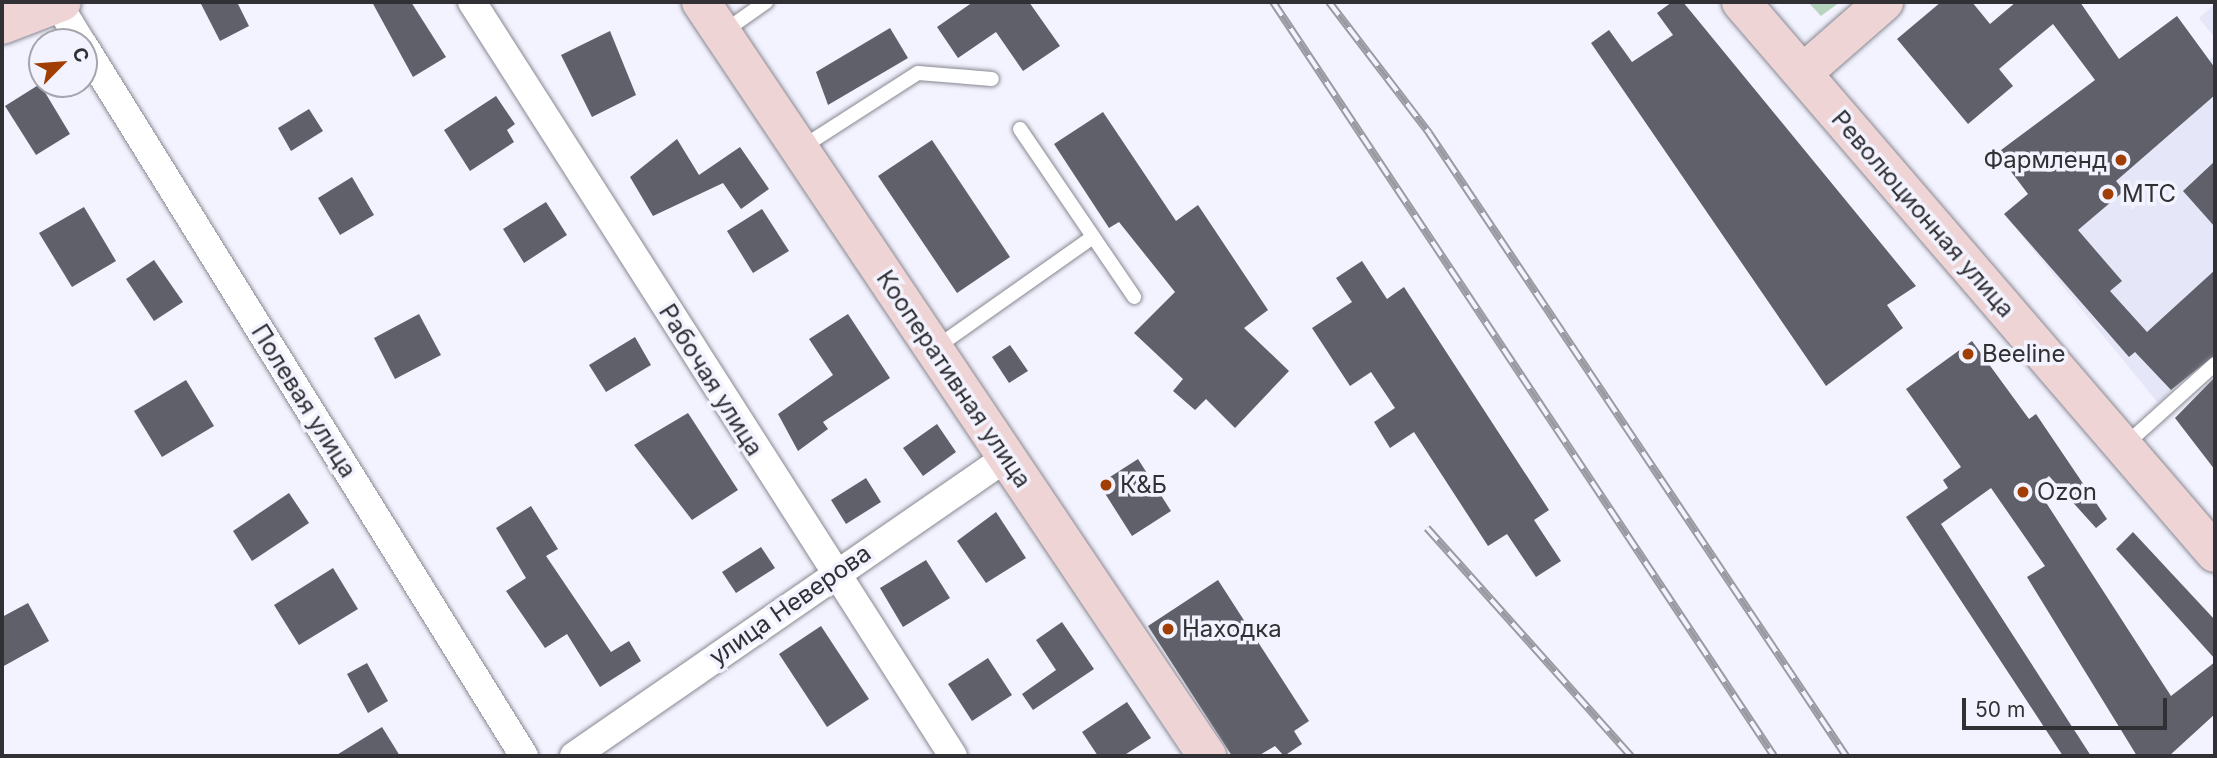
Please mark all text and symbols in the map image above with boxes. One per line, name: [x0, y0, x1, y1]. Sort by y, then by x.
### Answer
north arrow: [28, 28, 98, 98]
text: С: [67, 44, 94, 66]
street label: Революционная улица: [1825, 105, 2021, 323]
place label: Фармленд: [1983, 146, 2107, 174]
marker: Фармленд: [2113, 152, 2129, 168]
place label: МТС: [2122, 180, 2176, 208]
marker: МТС: [2100, 186, 2116, 202]
street label: Кооперативная улица: [871, 265, 1037, 493]
street label: Рабочая улица: [653, 299, 769, 461]
street label: Полевая улица: [245, 319, 363, 483]
place label: Beeline: [1982, 340, 2065, 368]
marker: Beeline: [1960, 346, 1976, 362]
place label: К&Б: [1120, 471, 1167, 499]
marker: К&Б: [1098, 477, 1114, 493]
place label: Ozon: [2037, 478, 2097, 506]
marker: Ozon: [2015, 484, 2031, 500]
street label: улица Неверова: [704, 539, 876, 671]
place label: Находка: [1182, 615, 1282, 643]
marker: Находка: [1160, 621, 1176, 637]
scale bar: [1965, 684, 2170, 728]
text: 50 m: [1975, 697, 2025, 722]

